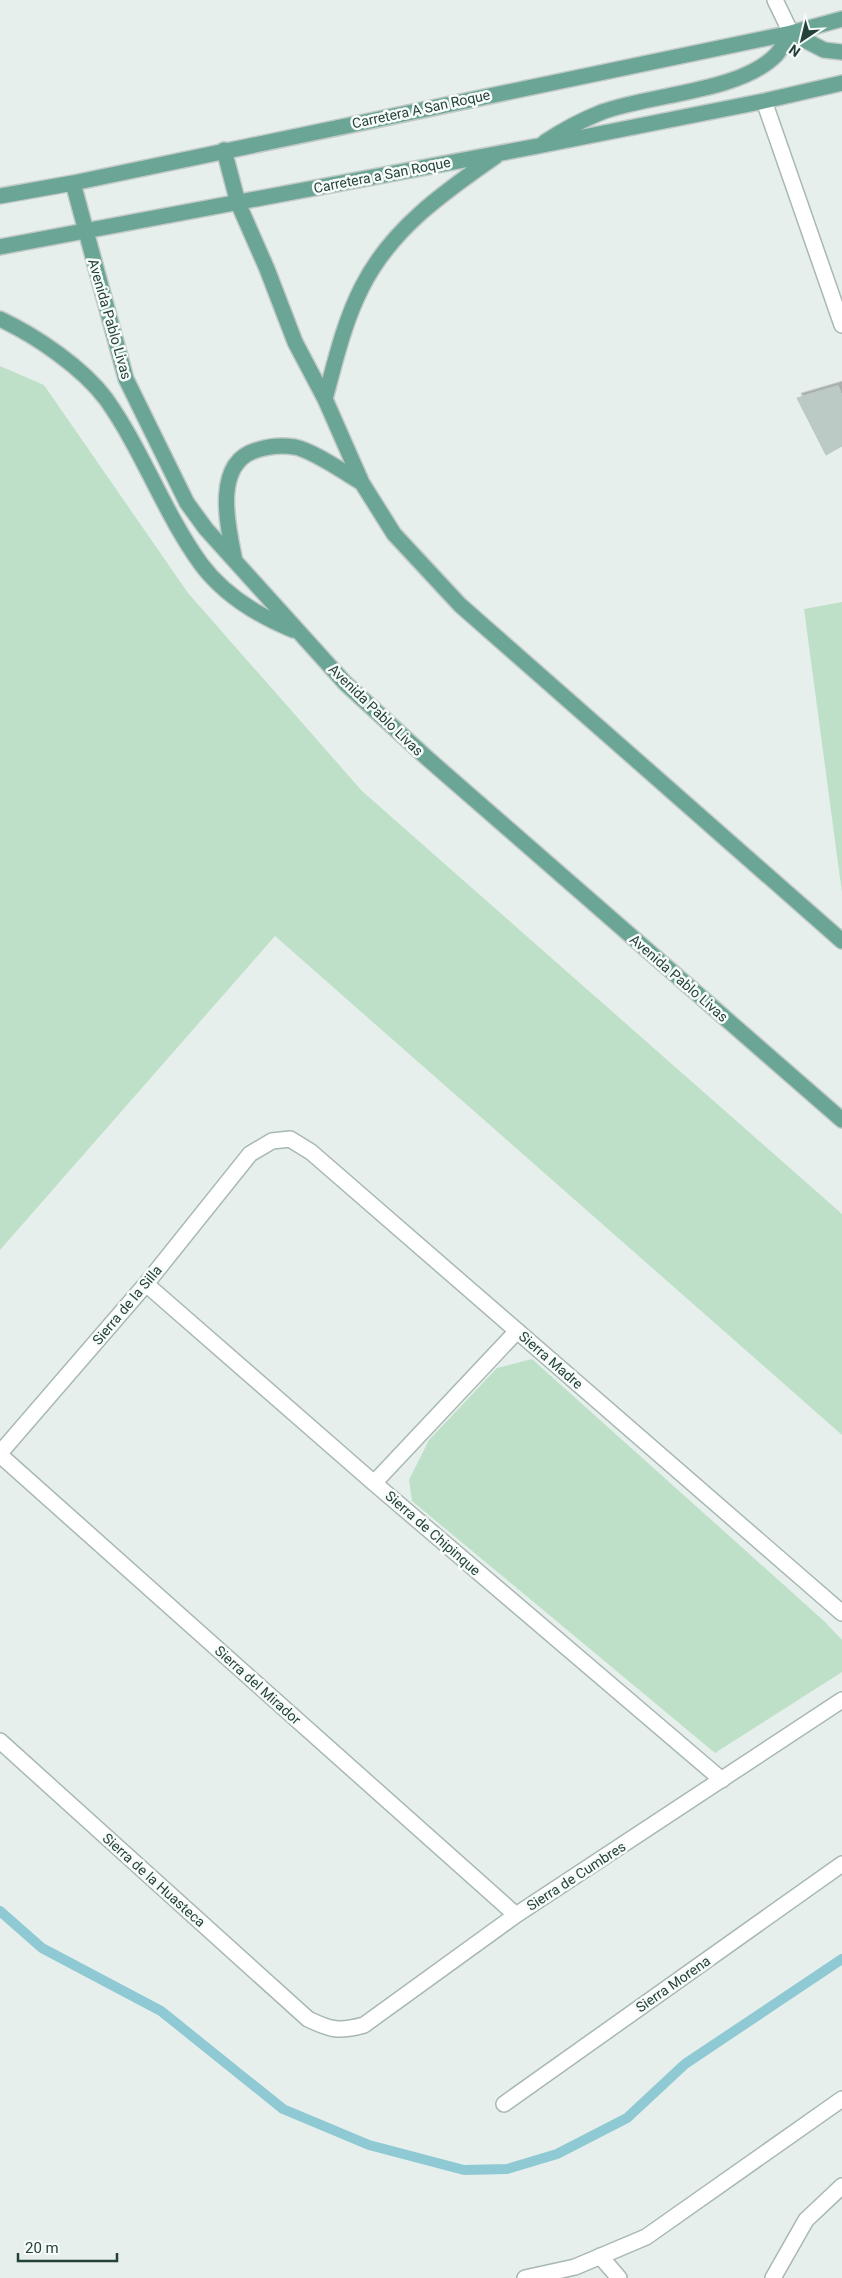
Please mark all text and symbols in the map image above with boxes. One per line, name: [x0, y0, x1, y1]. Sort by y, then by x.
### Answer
north arrow: [777, 15, 827, 65]
text: N: [786, 41, 803, 60]
street label: Carretera A San Roque: [351, 87, 491, 131]
street label: Carretera a San Roque: [312, 154, 452, 196]
street label: Avenida Pablo Livas: [85, 257, 135, 381]
street label: Avenida Pablo Livas: [326, 661, 426, 759]
street label: Avenida Pablo Livas: [627, 931, 731, 1025]
street label: Sierra de la Silla: [89, 1262, 165, 1348]
street label: Sierra Madre: [516, 1328, 586, 1392]
street label: Sierra de Chipinque: [382, 1487, 484, 1579]
street label: Sierra del Mirador: [212, 1642, 304, 1728]
street label: Sierra de la Huasteca: [100, 1830, 208, 1930]
street label: Sierra de Cumbres: [524, 1838, 628, 1914]
street label: Sierra Morena: [633, 1952, 713, 2016]
scale bar: [18, 2230, 116, 2262]
text: 20 m: [25, 2239, 59, 2257]

